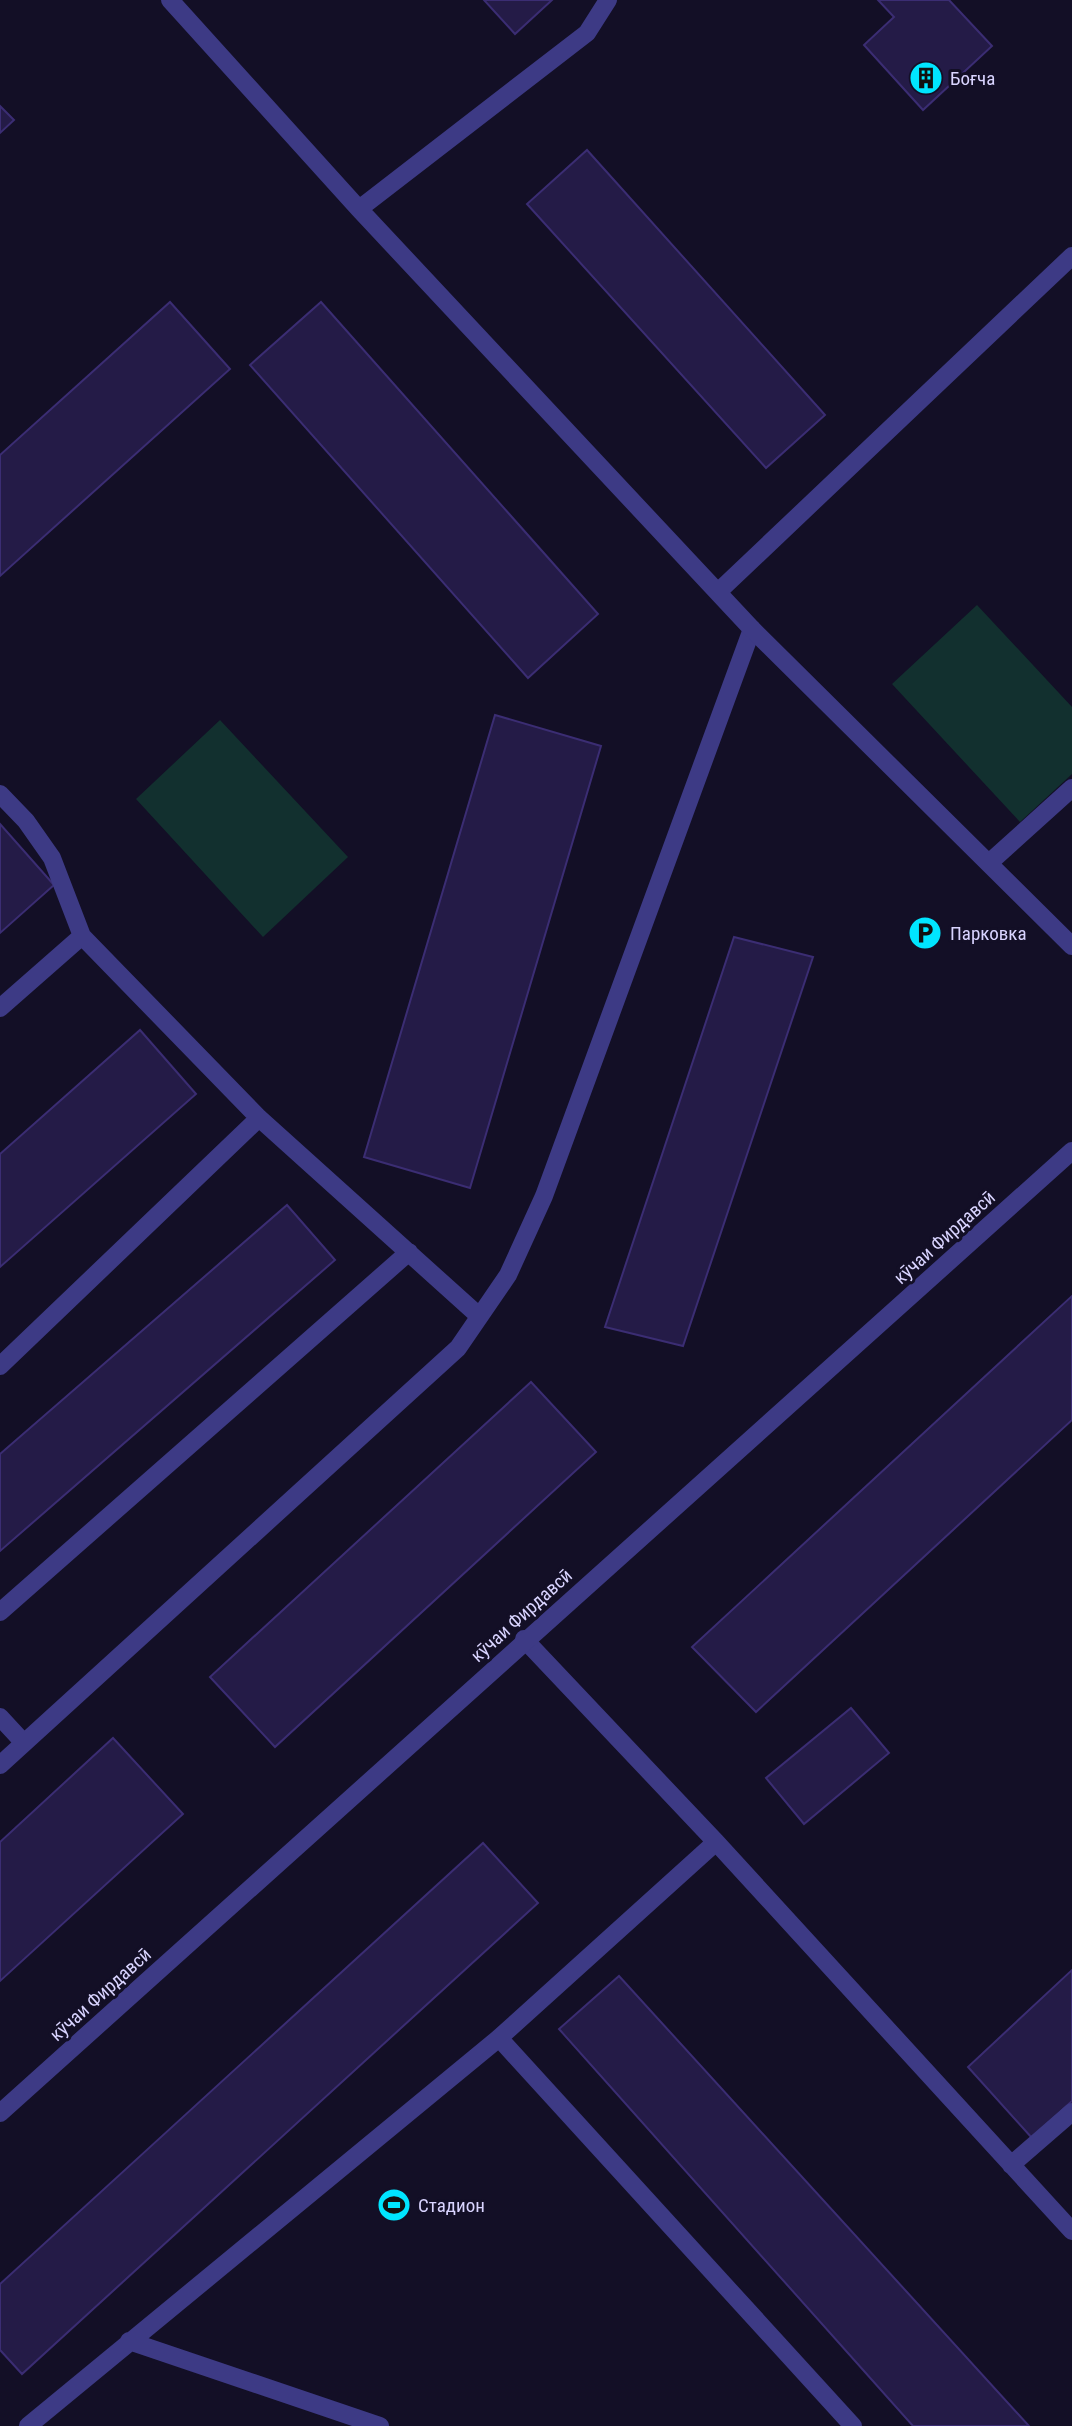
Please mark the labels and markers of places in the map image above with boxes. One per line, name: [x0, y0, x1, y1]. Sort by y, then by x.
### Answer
building icon: Боғча: [907, 59, 945, 97]
place label: Боғча: [950, 67, 995, 90]
parking icon: Парковка: [906, 914, 944, 952]
place label: Парковка: [950, 922, 1027, 945]
sports icon: Стадион: [375, 2186, 413, 2224]
place label: Стадион: [418, 2194, 485, 2217]

